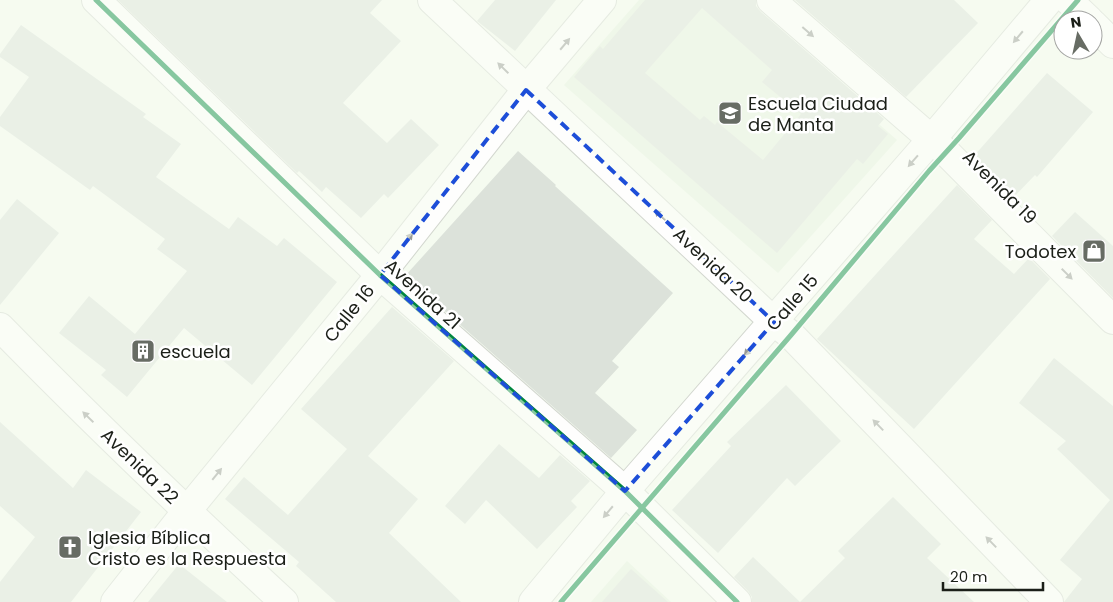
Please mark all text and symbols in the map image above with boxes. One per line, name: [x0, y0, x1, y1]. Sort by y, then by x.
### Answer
north arrow: [1053, 10, 1103, 60]
text: N: [1069, 11, 1083, 33]
one-way arrow: [801, 26, 813, 38]
one-way arrow: [1012, 31, 1024, 43]
one-way arrow: [559, 38, 570, 51]
one-way arrow: [497, 62, 509, 74]
place label: Escuela Ciudad de Manta: [748, 91, 888, 137]
school or university icon: Escuela Ciudad de Manta: [717, 100, 743, 126]
street label: Avenida 19: [957, 144, 1043, 230]
one-way arrow: [907, 155, 919, 167]
one-way arrow: [654, 209, 666, 221]
street label: Avenida 20: [668, 222, 758, 308]
one-way arrow: [403, 232, 413, 246]
shop icon: Todotex: [1081, 238, 1107, 264]
place label: Todotex: [1005, 239, 1076, 264]
street label: Avenida 21: [379, 253, 467, 335]
street label: Calle 15: [760, 268, 824, 336]
one-way arrow: [1061, 268, 1073, 280]
street label: Calle 16: [318, 279, 380, 347]
building icon: escuela: [130, 338, 156, 364]
place label: escuela: [160, 339, 231, 364]
one-way arrow: [744, 344, 755, 357]
one-way arrow: [83, 411, 95, 423]
one-way arrow: [872, 419, 884, 431]
street label: Avenida 22: [96, 423, 184, 509]
one-way arrow: [211, 468, 222, 481]
one-way arrow: [602, 505, 613, 518]
place label: Iglesia Bíblica Cristo es la Respuesta: [88, 525, 287, 571]
church icon: Iglesia Bíblica Cristo es la Respuesta: [57, 534, 83, 560]
one-way arrow: [985, 536, 997, 548]
scale bar: [943, 560, 1043, 592]
text: 20 m: [950, 566, 988, 587]

